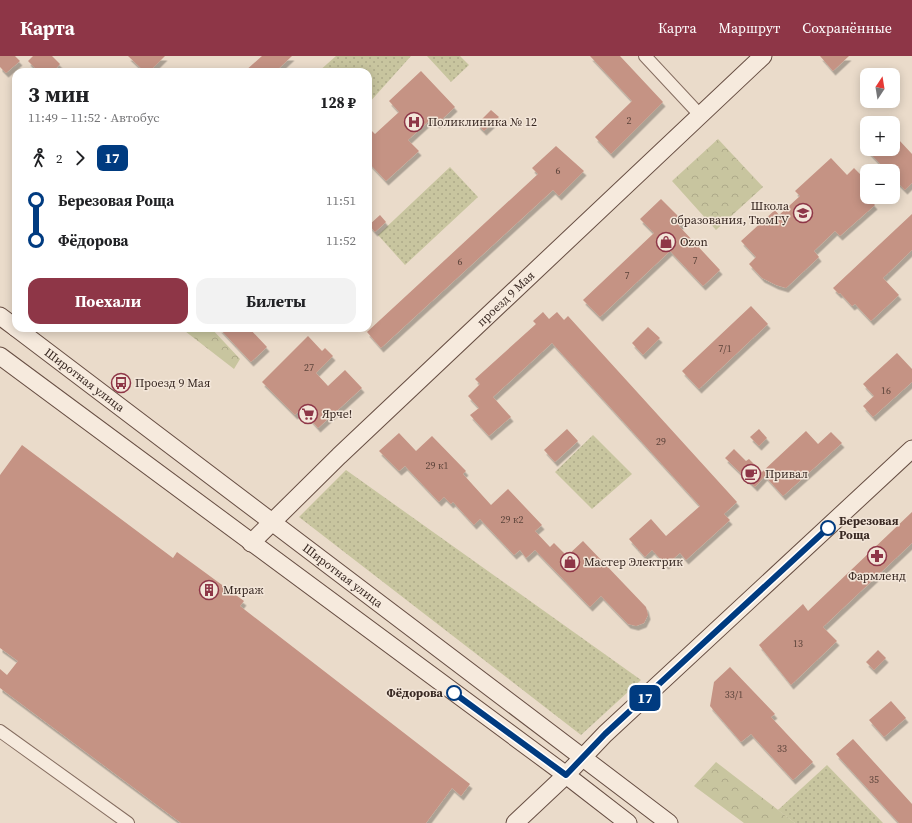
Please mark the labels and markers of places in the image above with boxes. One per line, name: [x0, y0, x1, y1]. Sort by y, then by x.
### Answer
hospital icon: Поликлиника № 12: [403, 111, 425, 133]
place label: Поликлиника № 12: [428, 114, 537, 130]
place label: Школа образования, ТюмГУ: [671, 198, 790, 228]
school or university icon: Школа образования, ТюмГУ: [792, 202, 814, 224]
shop icon: Ozon: [655, 231, 677, 253]
place label: Ozon: [680, 234, 708, 250]
bus stop icon: Проезд 9 Мая: [110, 372, 132, 394]
place label: Проезд 9 Мая: [135, 375, 210, 391]
supermarket icon: Ярче!: [297, 403, 319, 425]
place label: Ярче!: [322, 406, 352, 422]
cafe icon: Привал: [740, 463, 762, 485]
place label: Привал: [765, 466, 808, 482]
place label: Березовая Роща: [839, 513, 899, 543]
marker: Березовая Роща: [820, 520, 836, 536]
pharmacy icon: Фармленд: [866, 545, 888, 567]
shop icon: Мастер Электрик: [559, 551, 581, 573]
place label: Мастер Электрик: [584, 554, 683, 570]
place label: Фармленд: [848, 568, 906, 584]
building icon: Мираж: [198, 579, 220, 601]
place label: Мираж: [223, 582, 264, 598]
place label: Фёдорова: [387, 685, 444, 701]
marker: Фёдорова: [446, 685, 462, 701]

